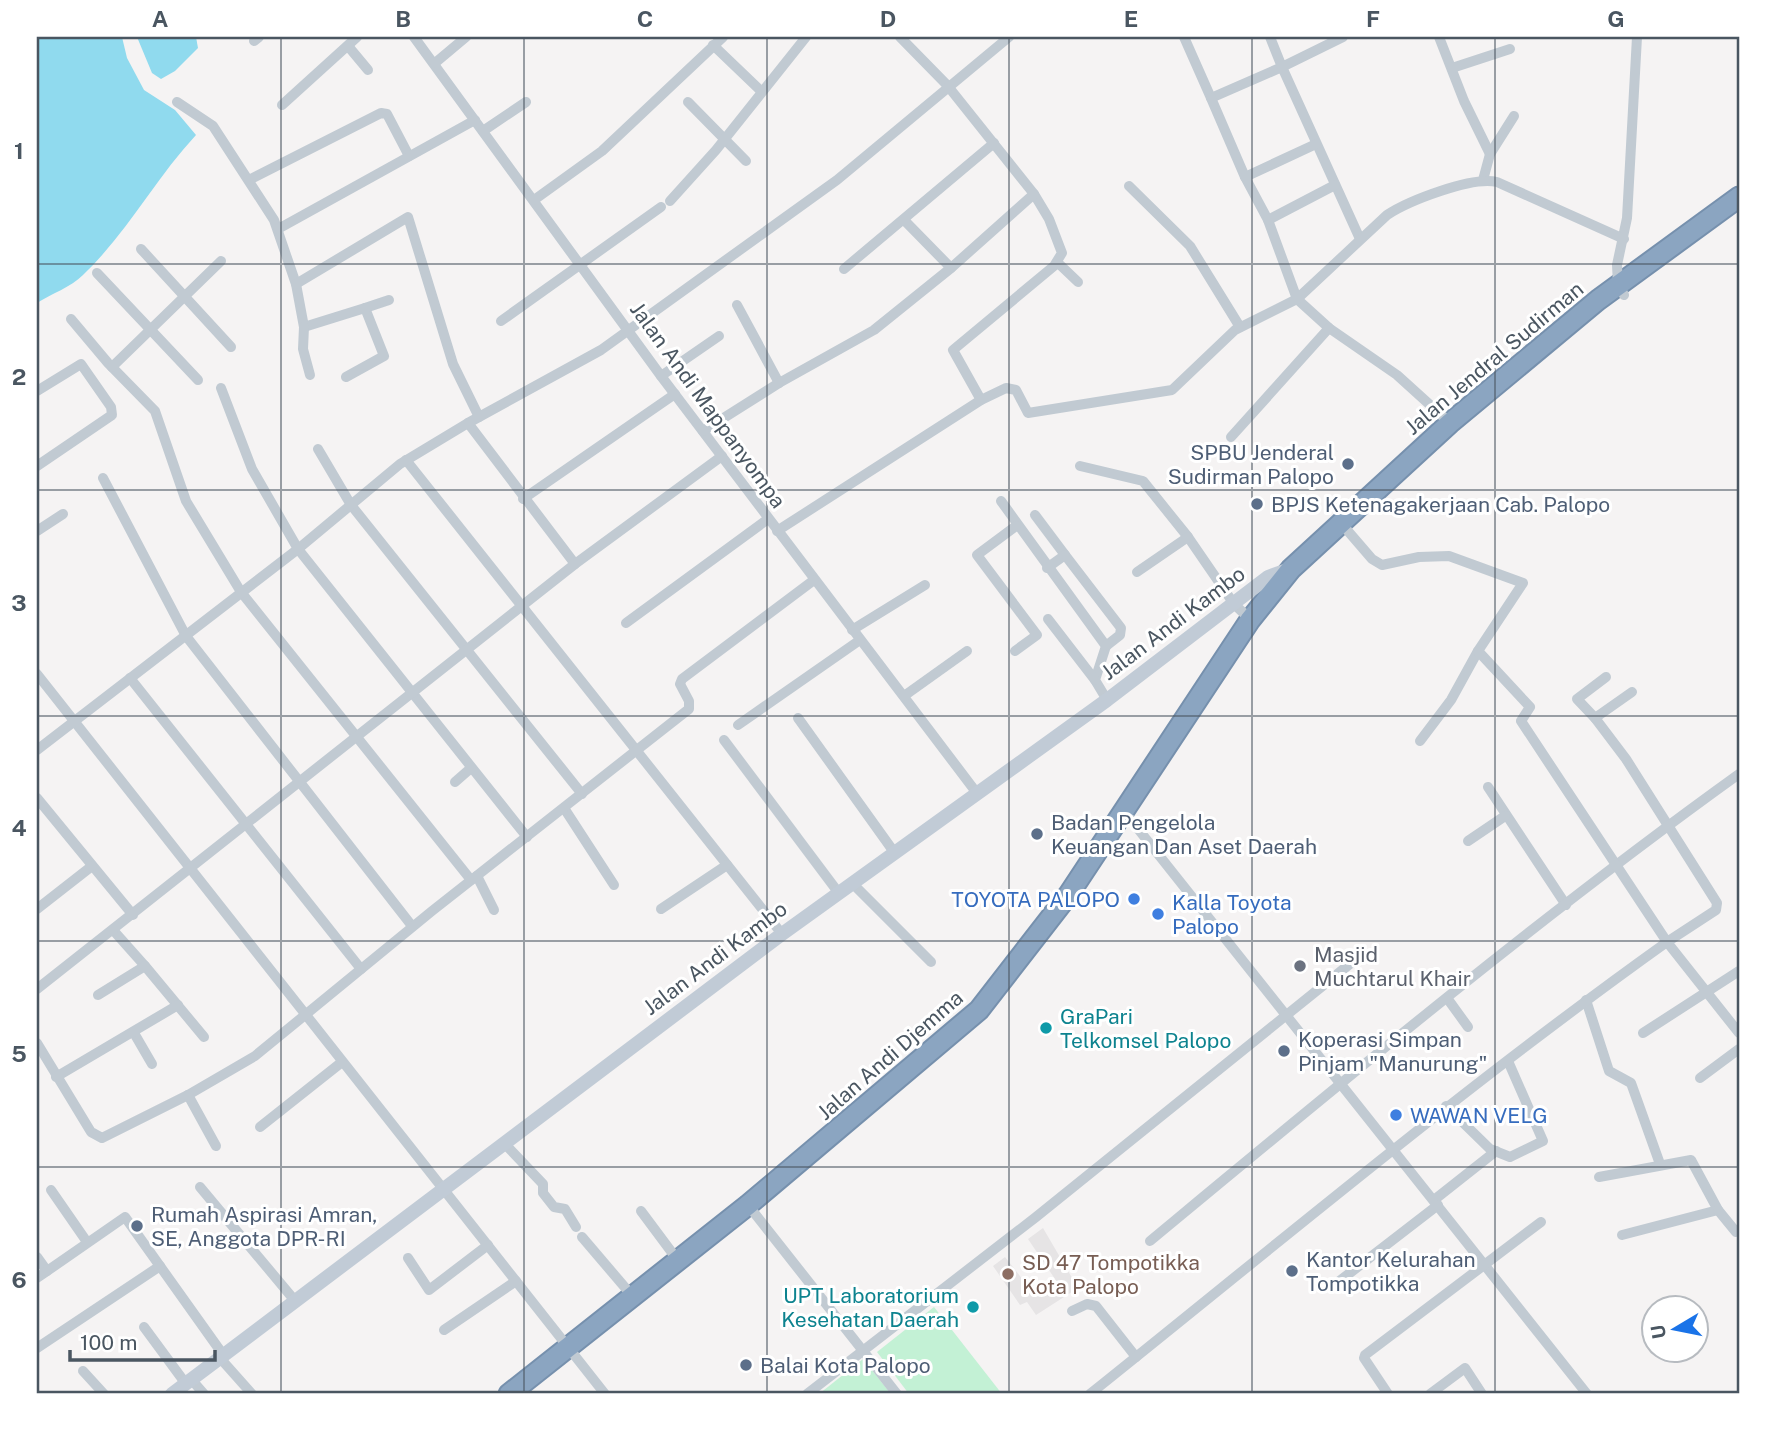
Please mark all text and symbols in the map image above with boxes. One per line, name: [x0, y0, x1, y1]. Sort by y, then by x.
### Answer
text: A: [152, 5, 169, 32]
text: B: [395, 5, 411, 32]
text: C: [637, 5, 653, 32]
text: D: [880, 5, 896, 32]
text: E: [1124, 5, 1138, 32]
text: F: [1366, 5, 1380, 32]
text: G: [1607, 5, 1625, 32]
text: 1: [14, 137, 24, 164]
street label: Jalan Jendral Sudirman: [1400, 276, 1588, 440]
street label: Jalan Andi Mappanyompa: [625, 297, 791, 513]
text: 2: [12, 363, 26, 390]
place label: SPBU Jenderal Sudirman Palopo: [1168, 440, 1334, 489]
marker: SPBU Jenderal Sudirman Palopo: [1340, 456, 1356, 472]
place label: BPJS Ketenagakerjaan Cab. Palopo: [1271, 492, 1610, 517]
marker: BPJS Ketenagakerjaan Cab. Palopo: [1249, 496, 1265, 512]
street label: Jalan Andi Kambo: [1096, 561, 1250, 685]
text: 3: [11, 589, 27, 616]
place label: Badan Pengelola Keuangan Dan Aset Daerah: [1051, 810, 1317, 859]
text: 4: [11, 814, 27, 841]
marker: Badan Pengelola Keuangan Dan Aset Daerah: [1029, 826, 1045, 842]
place label: TOYOTA PALOPO: [951, 887, 1120, 912]
place label: Kalla Toyota Palopo: [1172, 890, 1292, 939]
marker: TOYOTA PALOPO: [1126, 891, 1142, 907]
street label: Jalan Andi Kambo: [638, 896, 792, 1020]
marker: Kalla Toyota Palopo: [1150, 906, 1166, 922]
place label: Masjid Muchtarul Khair: [1314, 942, 1471, 991]
marker: Masjid Muchtarul Khair: [1292, 958, 1308, 974]
street label: Jalan Andi Djemma: [812, 985, 968, 1125]
place label: GraPari Telkomsel Palopo: [1060, 1004, 1231, 1053]
marker: GraPari Telkomsel Palopo: [1038, 1020, 1054, 1036]
place label: Koperasi Simpan Pinjam "Manurung": [1298, 1027, 1487, 1076]
text: 5: [11, 1040, 27, 1067]
marker: Koperasi Simpan Pinjam "Manurung": [1276, 1043, 1292, 1059]
place label: WAWAN VELG: [1410, 1103, 1548, 1128]
marker: WAWAN VELG: [1388, 1107, 1404, 1123]
place label: Rumah Aspirasi Amran, SE, Anggota DPR-RI: [151, 1202, 377, 1251]
marker: Rumah Aspirasi Amran, SE, Anggota DPR-RI: [129, 1218, 145, 1234]
place label: Kantor Kelurahan Tompotikka: [1306, 1247, 1476, 1296]
place label: SD 47 Tompotikka Kota Palopo: [1022, 1250, 1200, 1299]
marker: Kantor Kelurahan Tompotikka: [1284, 1263, 1300, 1279]
text: 6: [11, 1266, 27, 1293]
marker: SD 47 Tompotikka Kota Palopo: [1000, 1266, 1016, 1282]
place label: UPT Laboratorium Kesehatan Daerah: [781, 1283, 959, 1332]
north arrow: [1640, 1294, 1710, 1364]
marker: UPT Laboratorium Kesehatan Daerah: [965, 1299, 981, 1315]
scale bar: [70, 1319, 215, 1363]
text: U: [1646, 1323, 1670, 1341]
text: 100 m: [80, 1330, 137, 1355]
place label: Balai Kota Palopo: [760, 1353, 931, 1378]
marker: Balai Kota Palopo: [738, 1357, 754, 1373]

